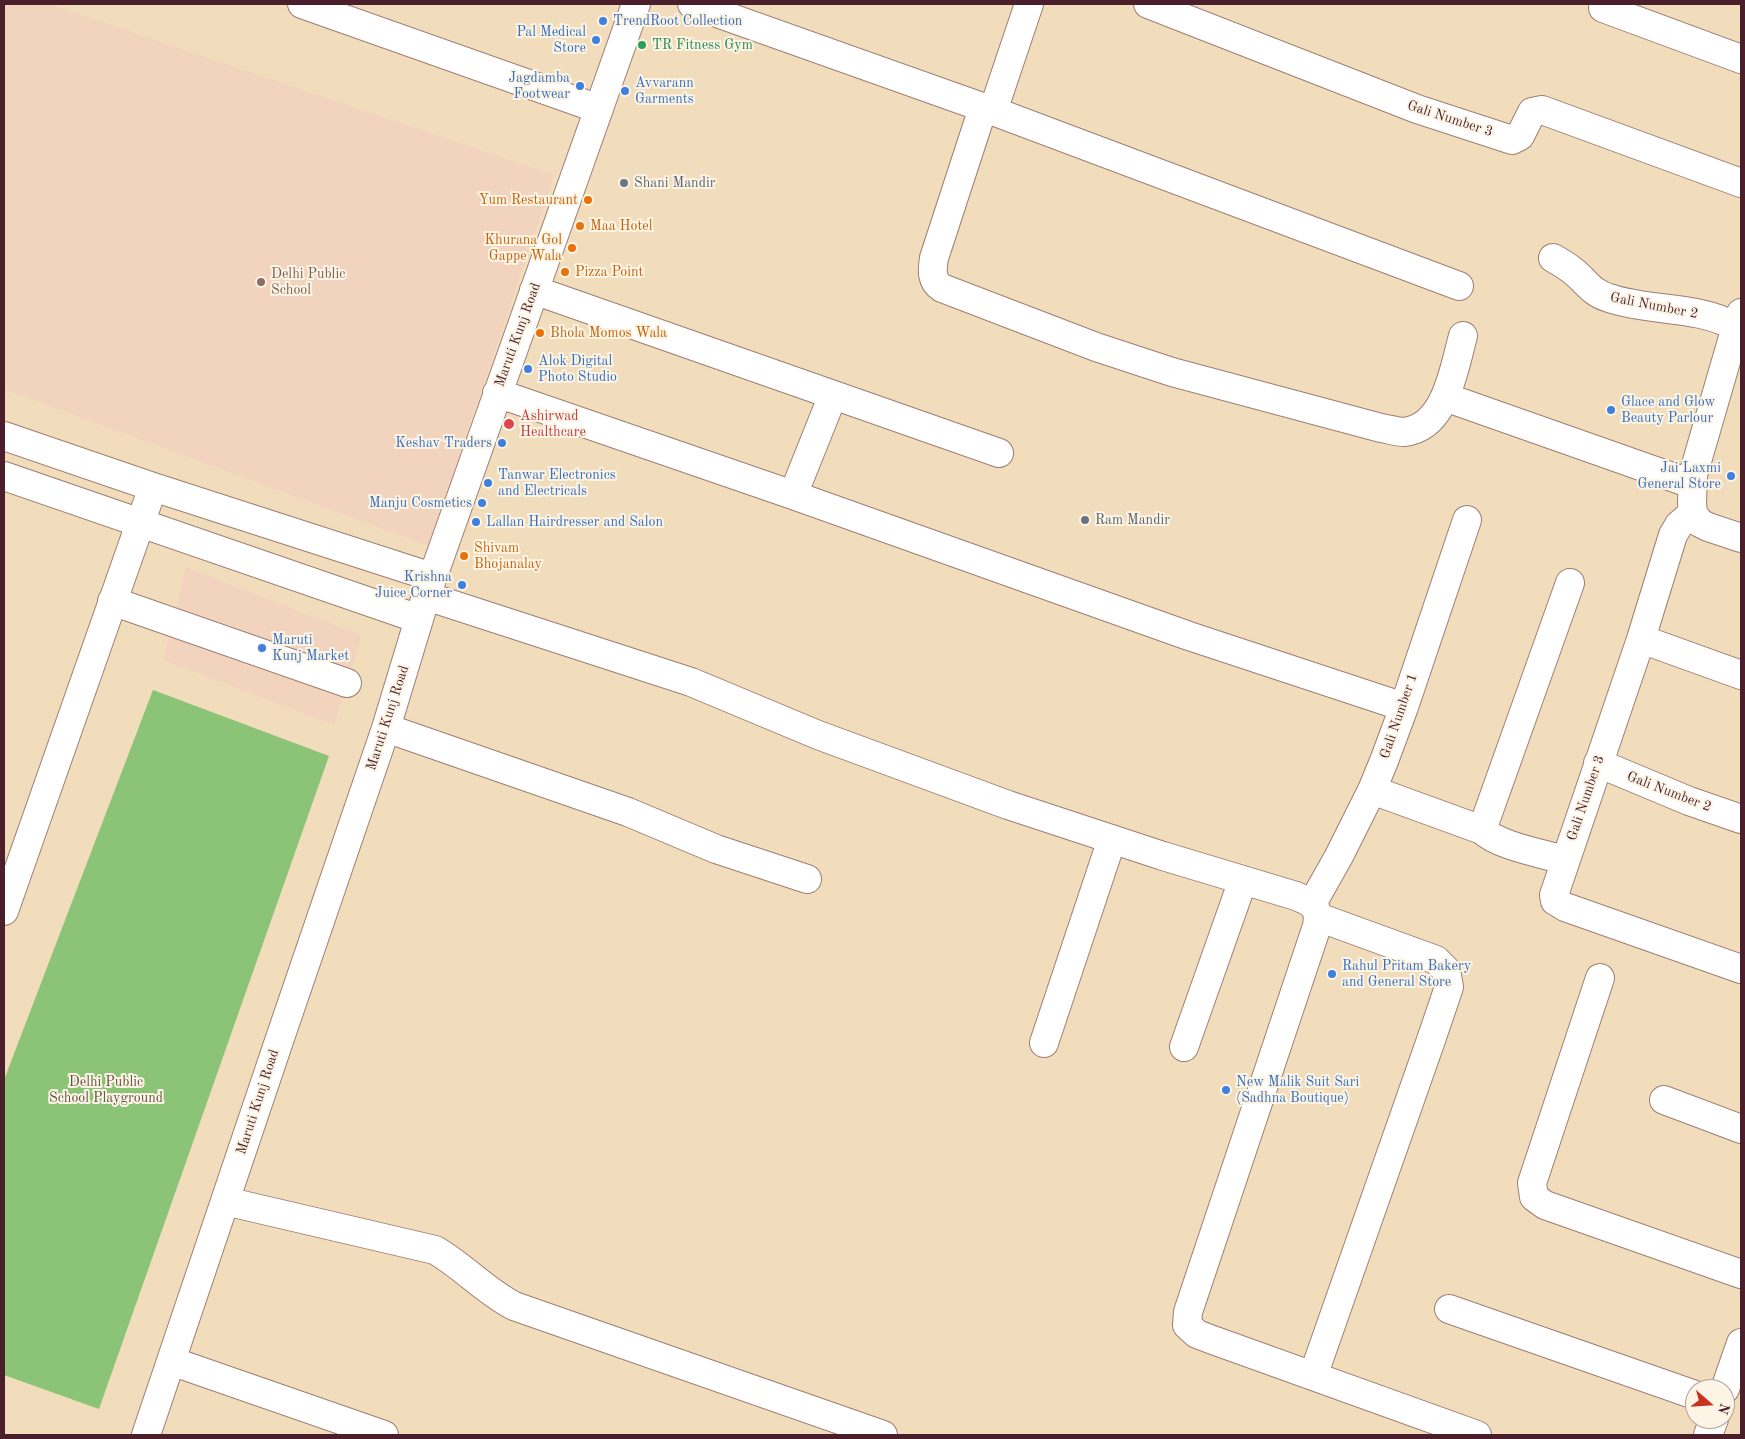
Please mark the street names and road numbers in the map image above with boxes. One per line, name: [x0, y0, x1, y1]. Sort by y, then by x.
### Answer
street label: Gali Number 3: [1405, 97, 1495, 141]
street label: Maruti Kunj Road: [491, 281, 545, 389]
street label: Gali Number 2: [1609, 289, 1699, 323]
street label: Maruti Kunj Road: [363, 663, 413, 773]
street label: Gali Number 1: [1377, 671, 1421, 761]
street label: Gali Number 3: [1564, 753, 1608, 843]
street label: Gali Number 2: [1624, 768, 1714, 816]
street label: Maruti Kunj Road: [233, 1047, 283, 1157]

